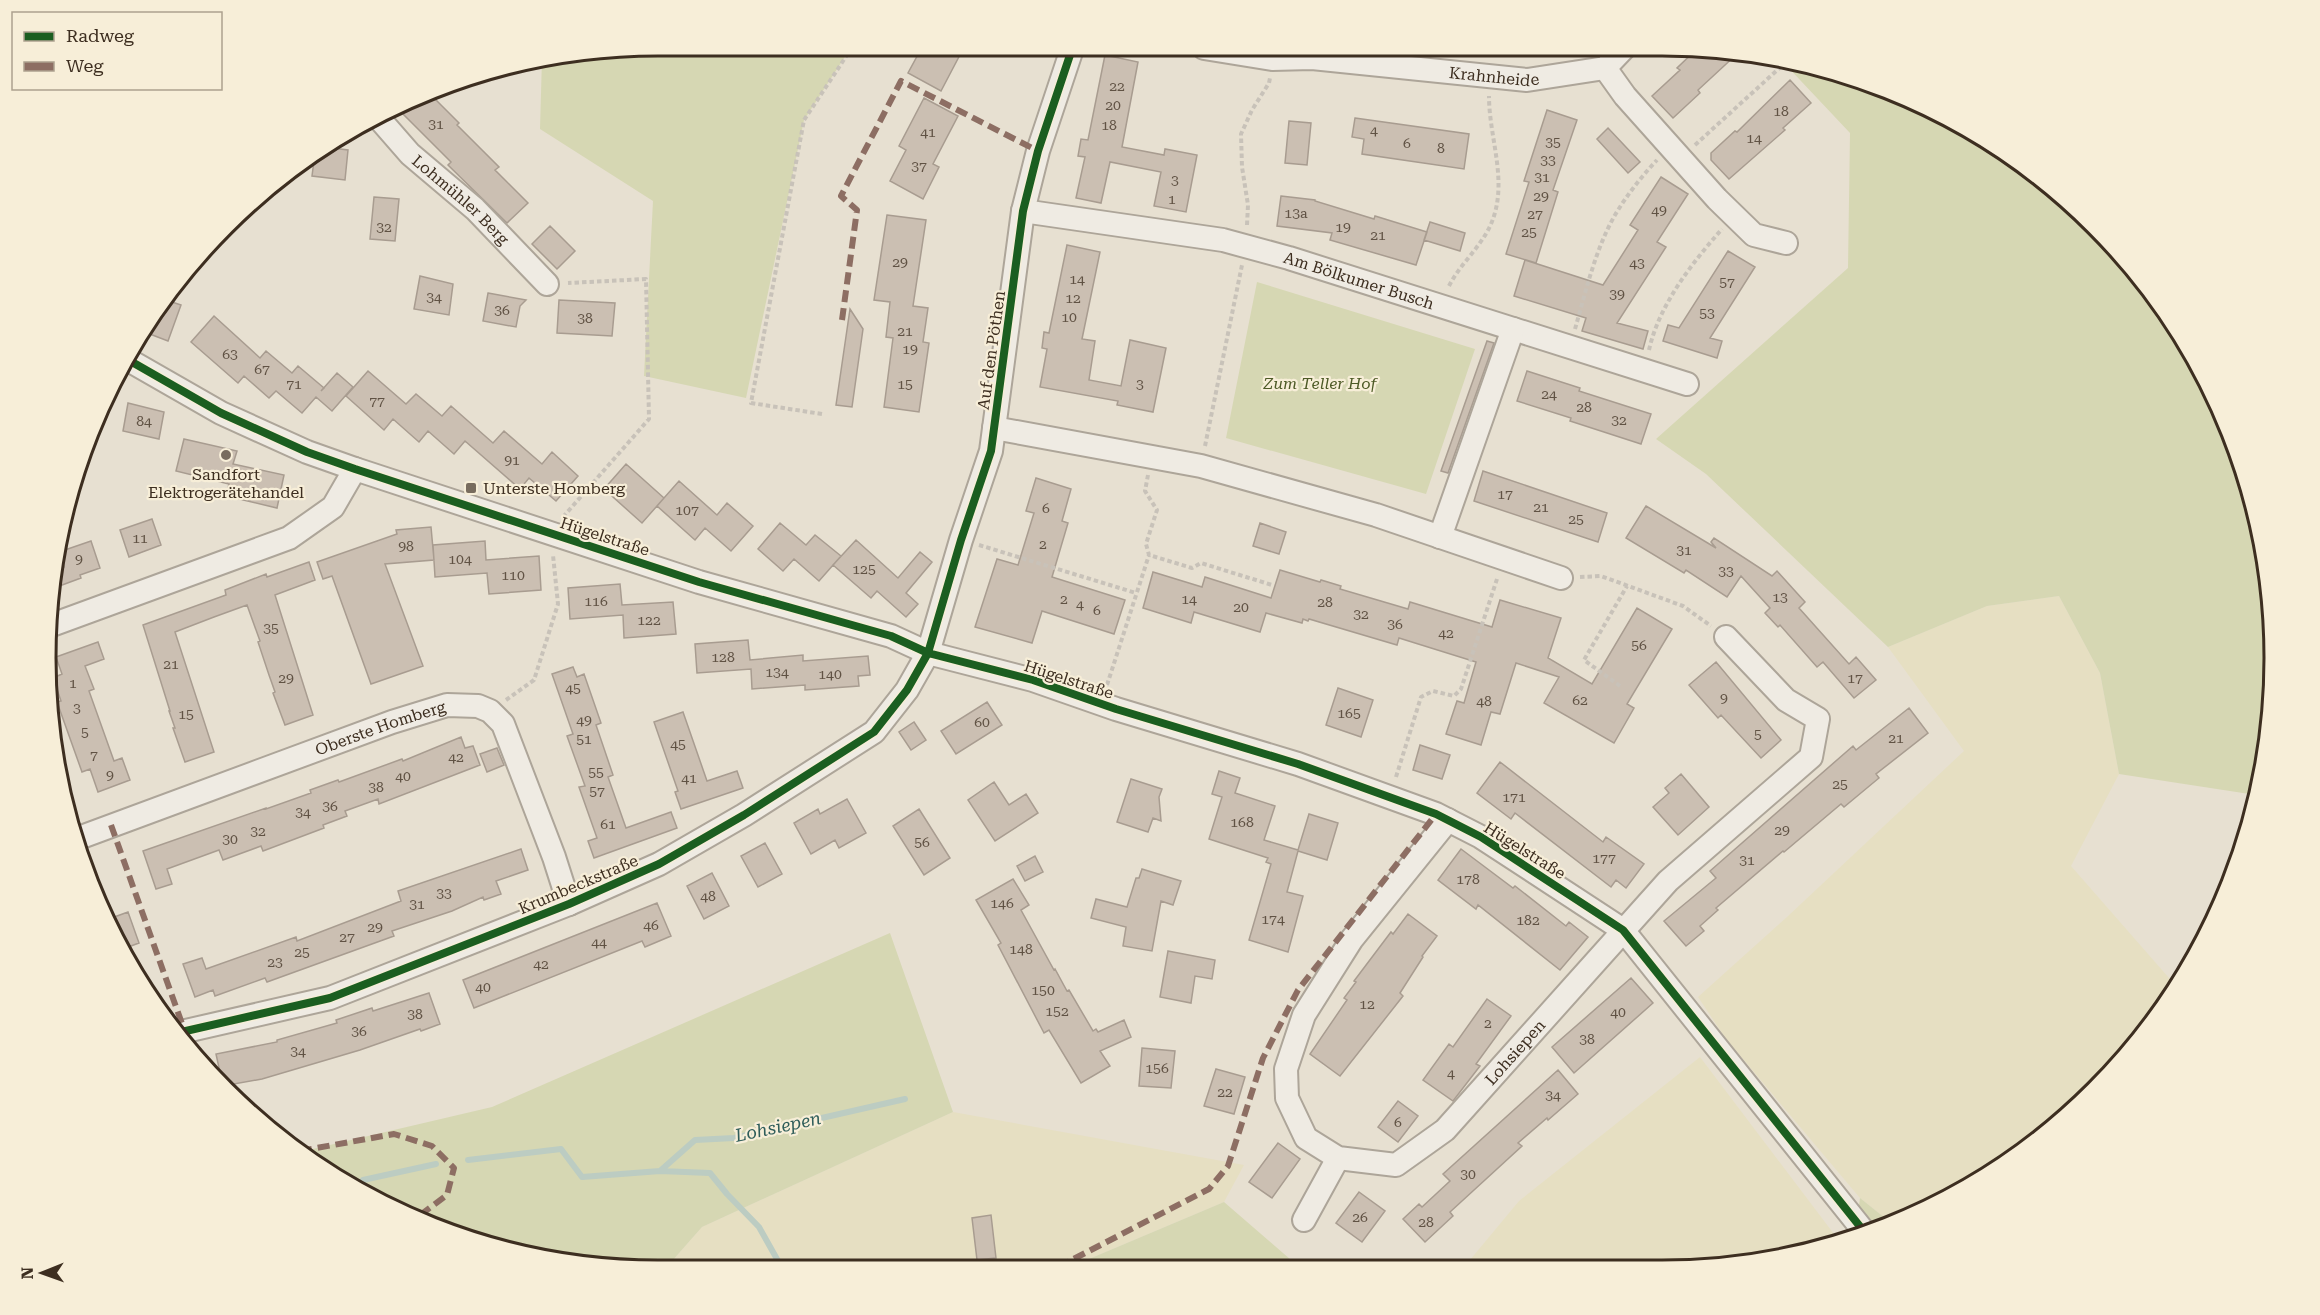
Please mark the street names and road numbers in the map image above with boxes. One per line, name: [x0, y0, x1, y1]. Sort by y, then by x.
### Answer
street label: Krahnheide: [1448, 63, 1541, 90]
street label: Lohmühler Berg: [408, 151, 513, 249]
street label: Am Bölkumer Busch: [1281, 248, 1437, 313]
street label: Auf den Pöthen: [974, 289, 1009, 411]
street label: Hügelstraße: [558, 513, 652, 560]
street label: Hügelstraße: [1022, 656, 1116, 703]
street label: Oberste Homberg: [313, 697, 449, 760]
street label: Hügelstraße: [1480, 818, 1569, 883]
street label: Krumbeckstraße: [516, 851, 641, 918]
street label: Lohsiepen: [1481, 1016, 1549, 1089]

